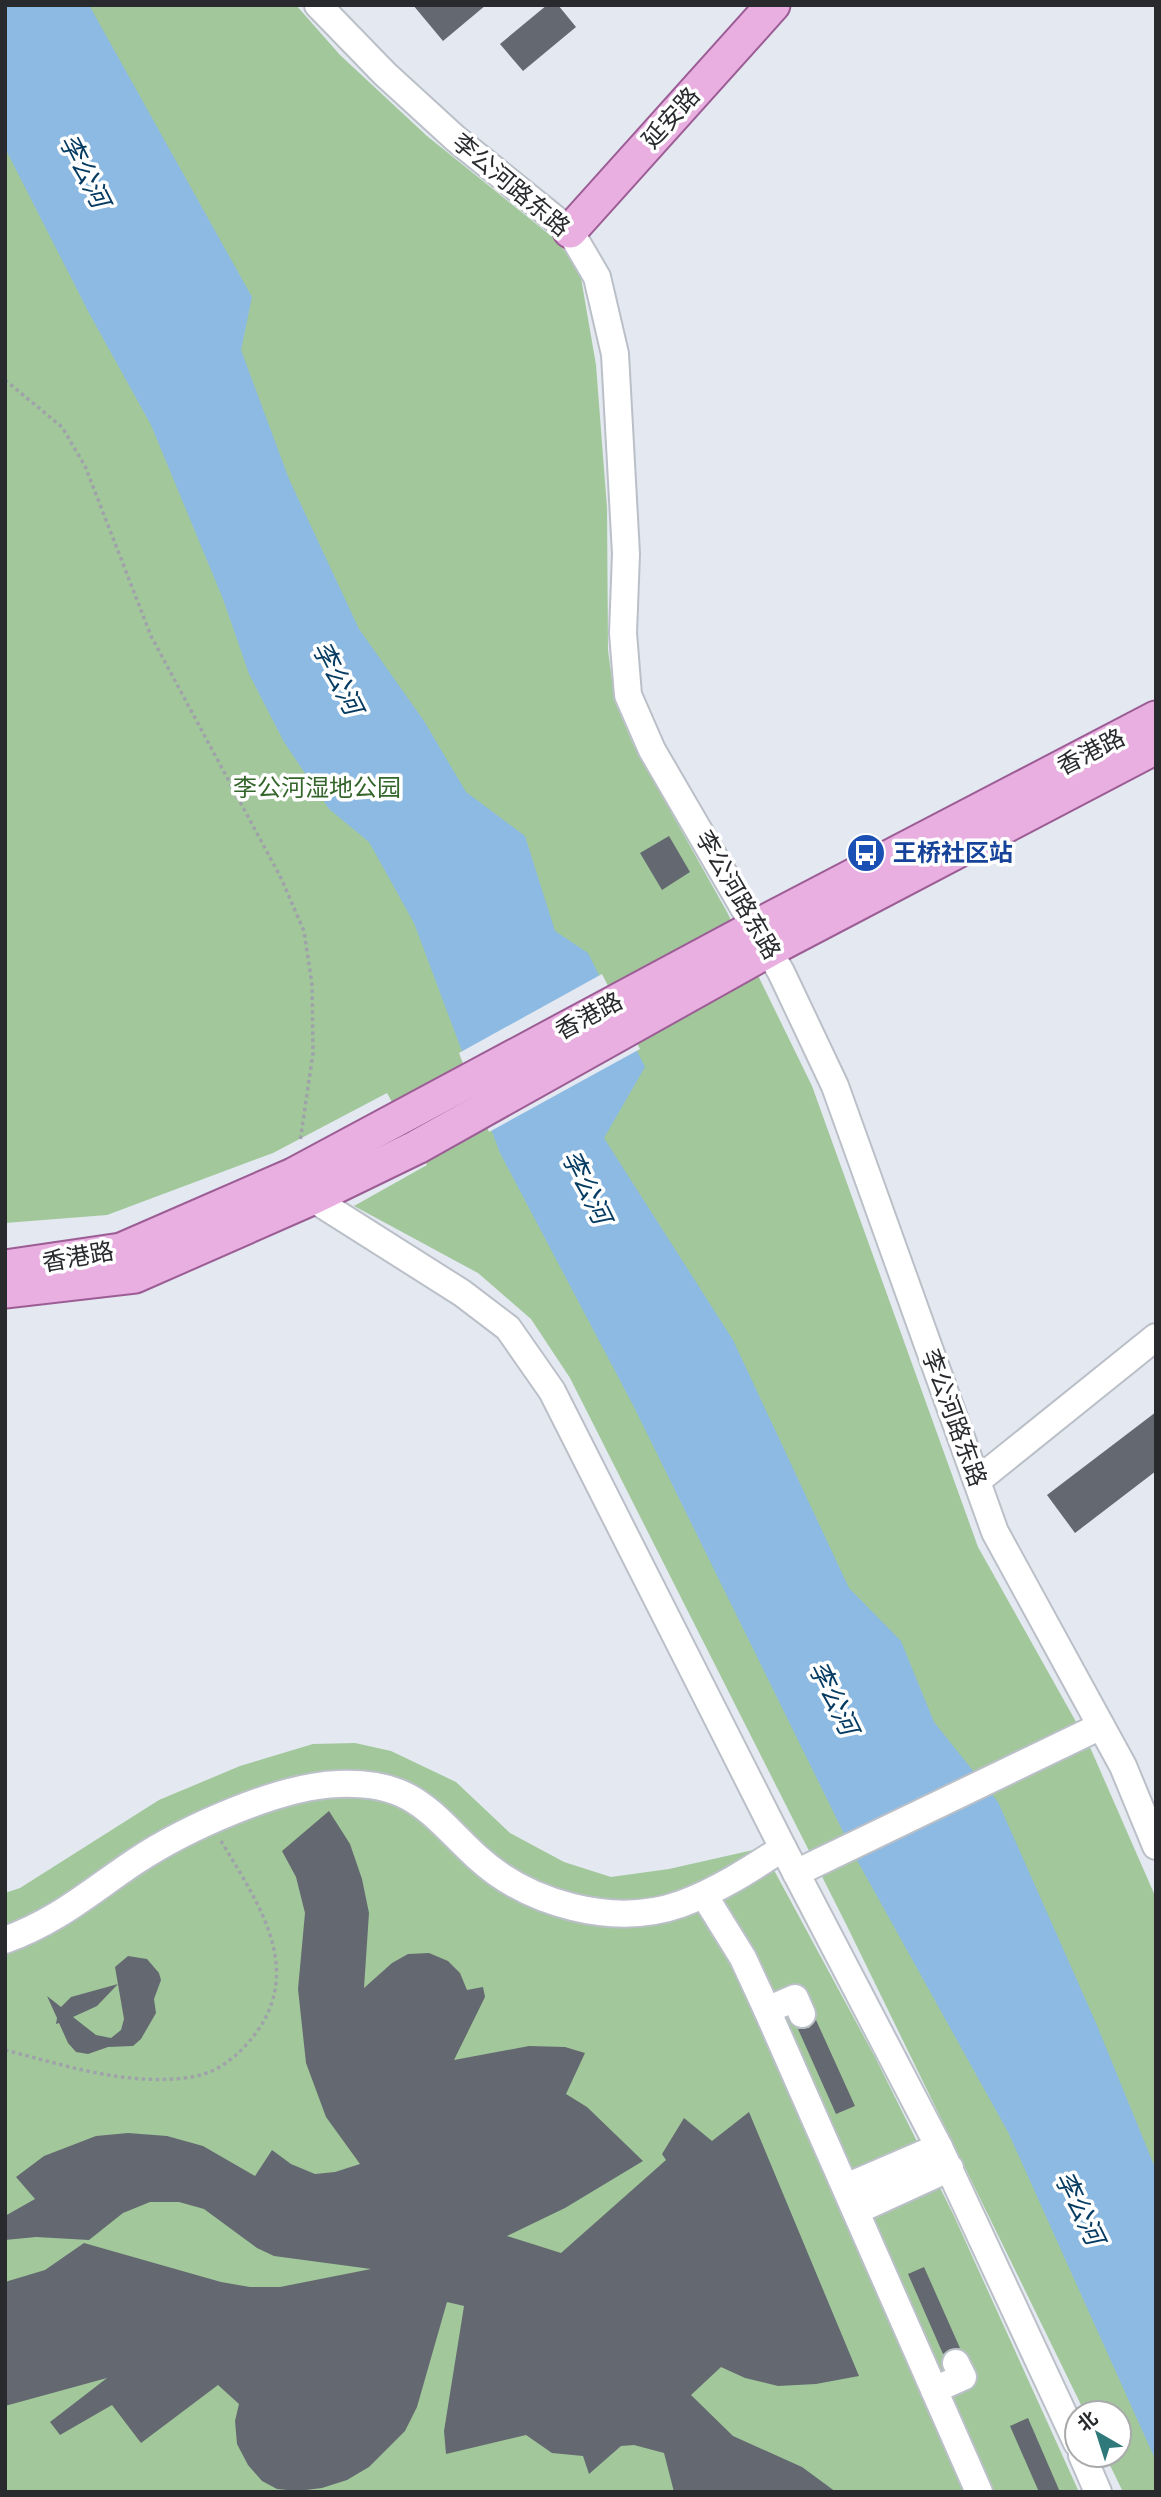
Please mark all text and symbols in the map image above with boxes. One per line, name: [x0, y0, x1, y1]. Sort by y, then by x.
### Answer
street label: 延安路: [637, 82, 705, 154]
street label: 李公河路东路: [447, 128, 575, 242]
water label: 李公河: [52, 129, 118, 217]
water label: 李公河: [305, 636, 371, 724]
street label: 香港路: [1053, 723, 1129, 781]
park label: 李公河湿地公园: [233, 774, 401, 802]
street label: 李公河路东路: [690, 826, 786, 964]
bus stop icon: 王桥社区站: [845, 832, 887, 874]
place label: 王桥社区站: [893, 839, 1013, 867]
street label: 香港路: [551, 987, 627, 1045]
water label: 李公河: [555, 1145, 619, 1233]
street label: 香港路: [40, 1237, 116, 1277]
street label: 李公河路东路: [916, 1346, 992, 1490]
water label: 李公河: [802, 1656, 866, 1744]
water label: 李公河: [1048, 2166, 1112, 2254]
north arrow: [1063, 2399, 1133, 2469]
text: 北: [1073, 2406, 1102, 2436]

